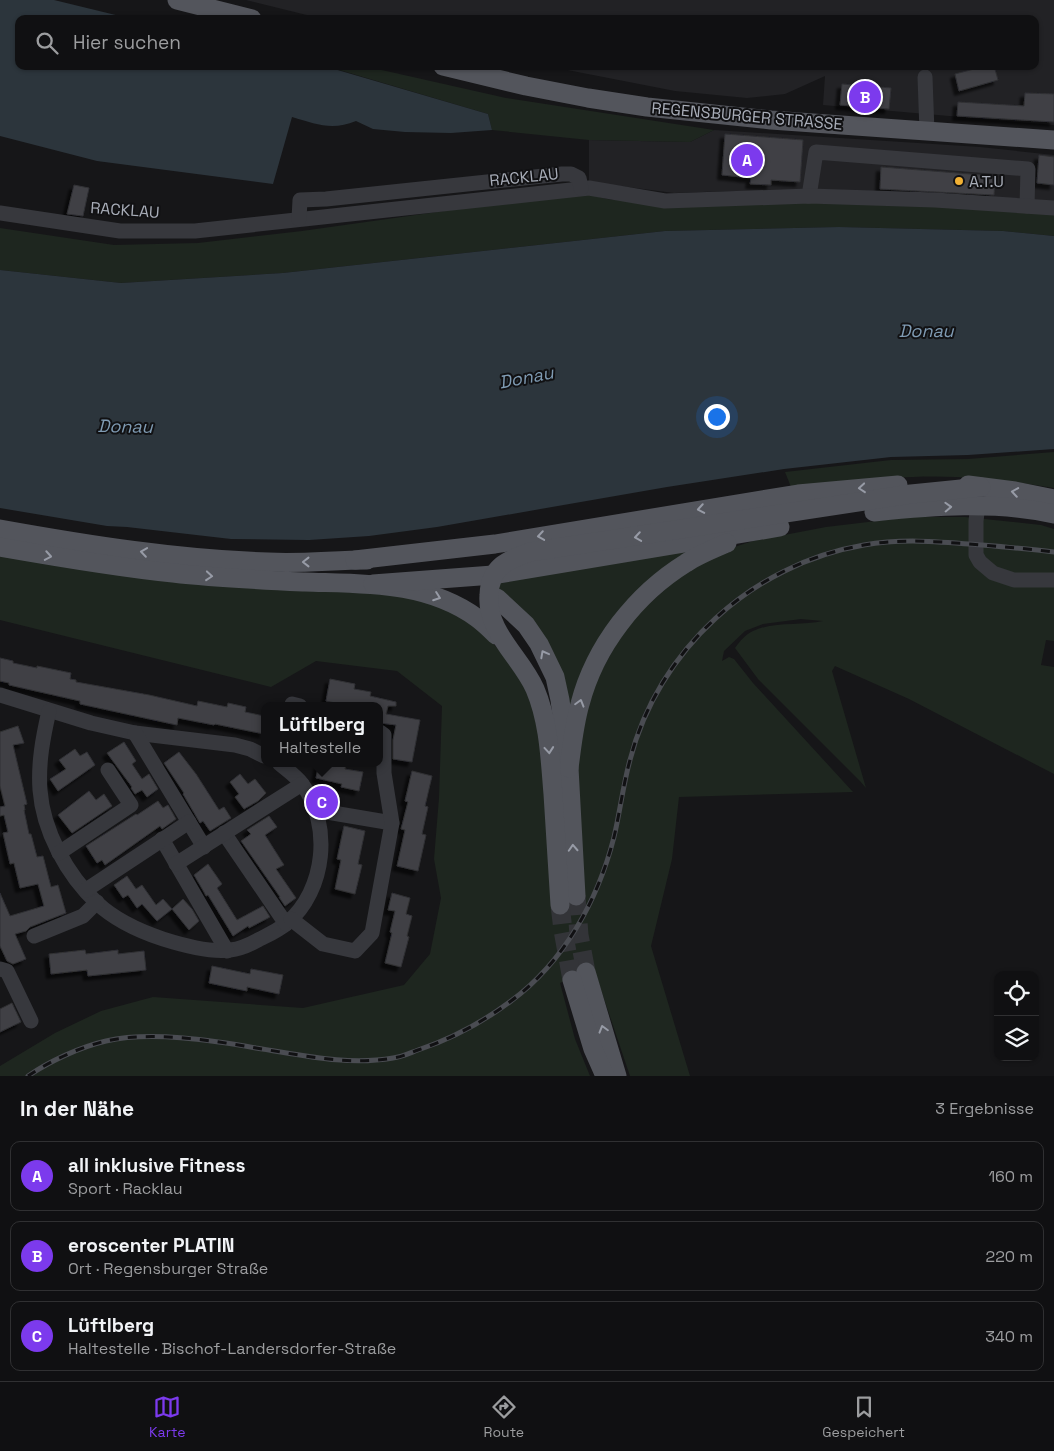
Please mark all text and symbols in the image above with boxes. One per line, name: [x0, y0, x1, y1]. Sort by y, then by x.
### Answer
search box: [15, 15, 1039, 70]
icon: search: [33, 29, 61, 57]
text: Hier suchen: [73, 30, 181, 55]
pin: B: [849, 78, 881, 116]
street label: REGENSBURGER STRASSE: [651, 97, 843, 135]
pin: A: [731, 141, 763, 179]
street label: RACKLAU: [488, 163, 560, 191]
place label: A.T.U: [969, 171, 1004, 192]
marker: A.T.U: [953, 175, 965, 187]
street label: RACKLAU: [90, 197, 160, 223]
water label: Donau: [898, 319, 955, 342]
water label: Donau: [497, 360, 556, 394]
your location: [704, 404, 730, 430]
water label: Donau: [97, 414, 154, 438]
one-way arrow: [858, 482, 866, 493]
one-way arrow: [1011, 487, 1020, 497]
one-way arrow: [944, 502, 952, 512]
one-way arrow: [697, 504, 706, 514]
one-way arrow: [537, 531, 545, 541]
one-way arrow: [634, 531, 642, 541]
one-way arrow: [140, 547, 148, 558]
one-way arrow: [44, 550, 52, 560]
one-way arrow: [302, 557, 310, 567]
one-way arrow: [205, 570, 213, 581]
one-way arrow: [433, 591, 441, 601]
one-way arrow: [540, 650, 550, 659]
one-way arrow: [575, 699, 585, 707]
popup: [261, 702, 383, 767]
text: Lüftlberg: [279, 712, 365, 737]
text: Haltestelle: [279, 737, 361, 758]
one-way arrow: [543, 747, 554, 755]
pin: C: [306, 783, 338, 821]
one-way arrow: [568, 843, 579, 851]
map controls: [994, 971, 1039, 1061]
button: locate: [994, 971, 1039, 1016]
button: layers: [994, 1016, 1039, 1061]
one-way arrow: [598, 1026, 608, 1034]
text: In der Nähe: [20, 1095, 134, 1122]
text: 3 Ergebnisse: [935, 1098, 1034, 1119]
text: all inklusive Fitness: [68, 1153, 246, 1178]
text: A: [32, 1166, 42, 1187]
text: 160 m: [988, 1166, 1033, 1187]
text: Sport · Racklau: [68, 1178, 183, 1199]
text: eroscenter PLATIN: [68, 1233, 234, 1258]
text: B: [32, 1246, 42, 1267]
text: 220 m: [986, 1246, 1033, 1267]
text: Ort · Regensburger Straße: [68, 1258, 268, 1279]
text: Lüftlberg: [68, 1313, 154, 1338]
text: C: [32, 1326, 42, 1347]
text: 340 m: [985, 1326, 1033, 1347]
text: Haltestelle · Bischof-Landersdorfer-Straße: [68, 1338, 396, 1359]
tab: Karte: [149, 1393, 185, 1441]
tab: Route: [484, 1393, 524, 1441]
tab: Gespeichert: [822, 1393, 905, 1441]

